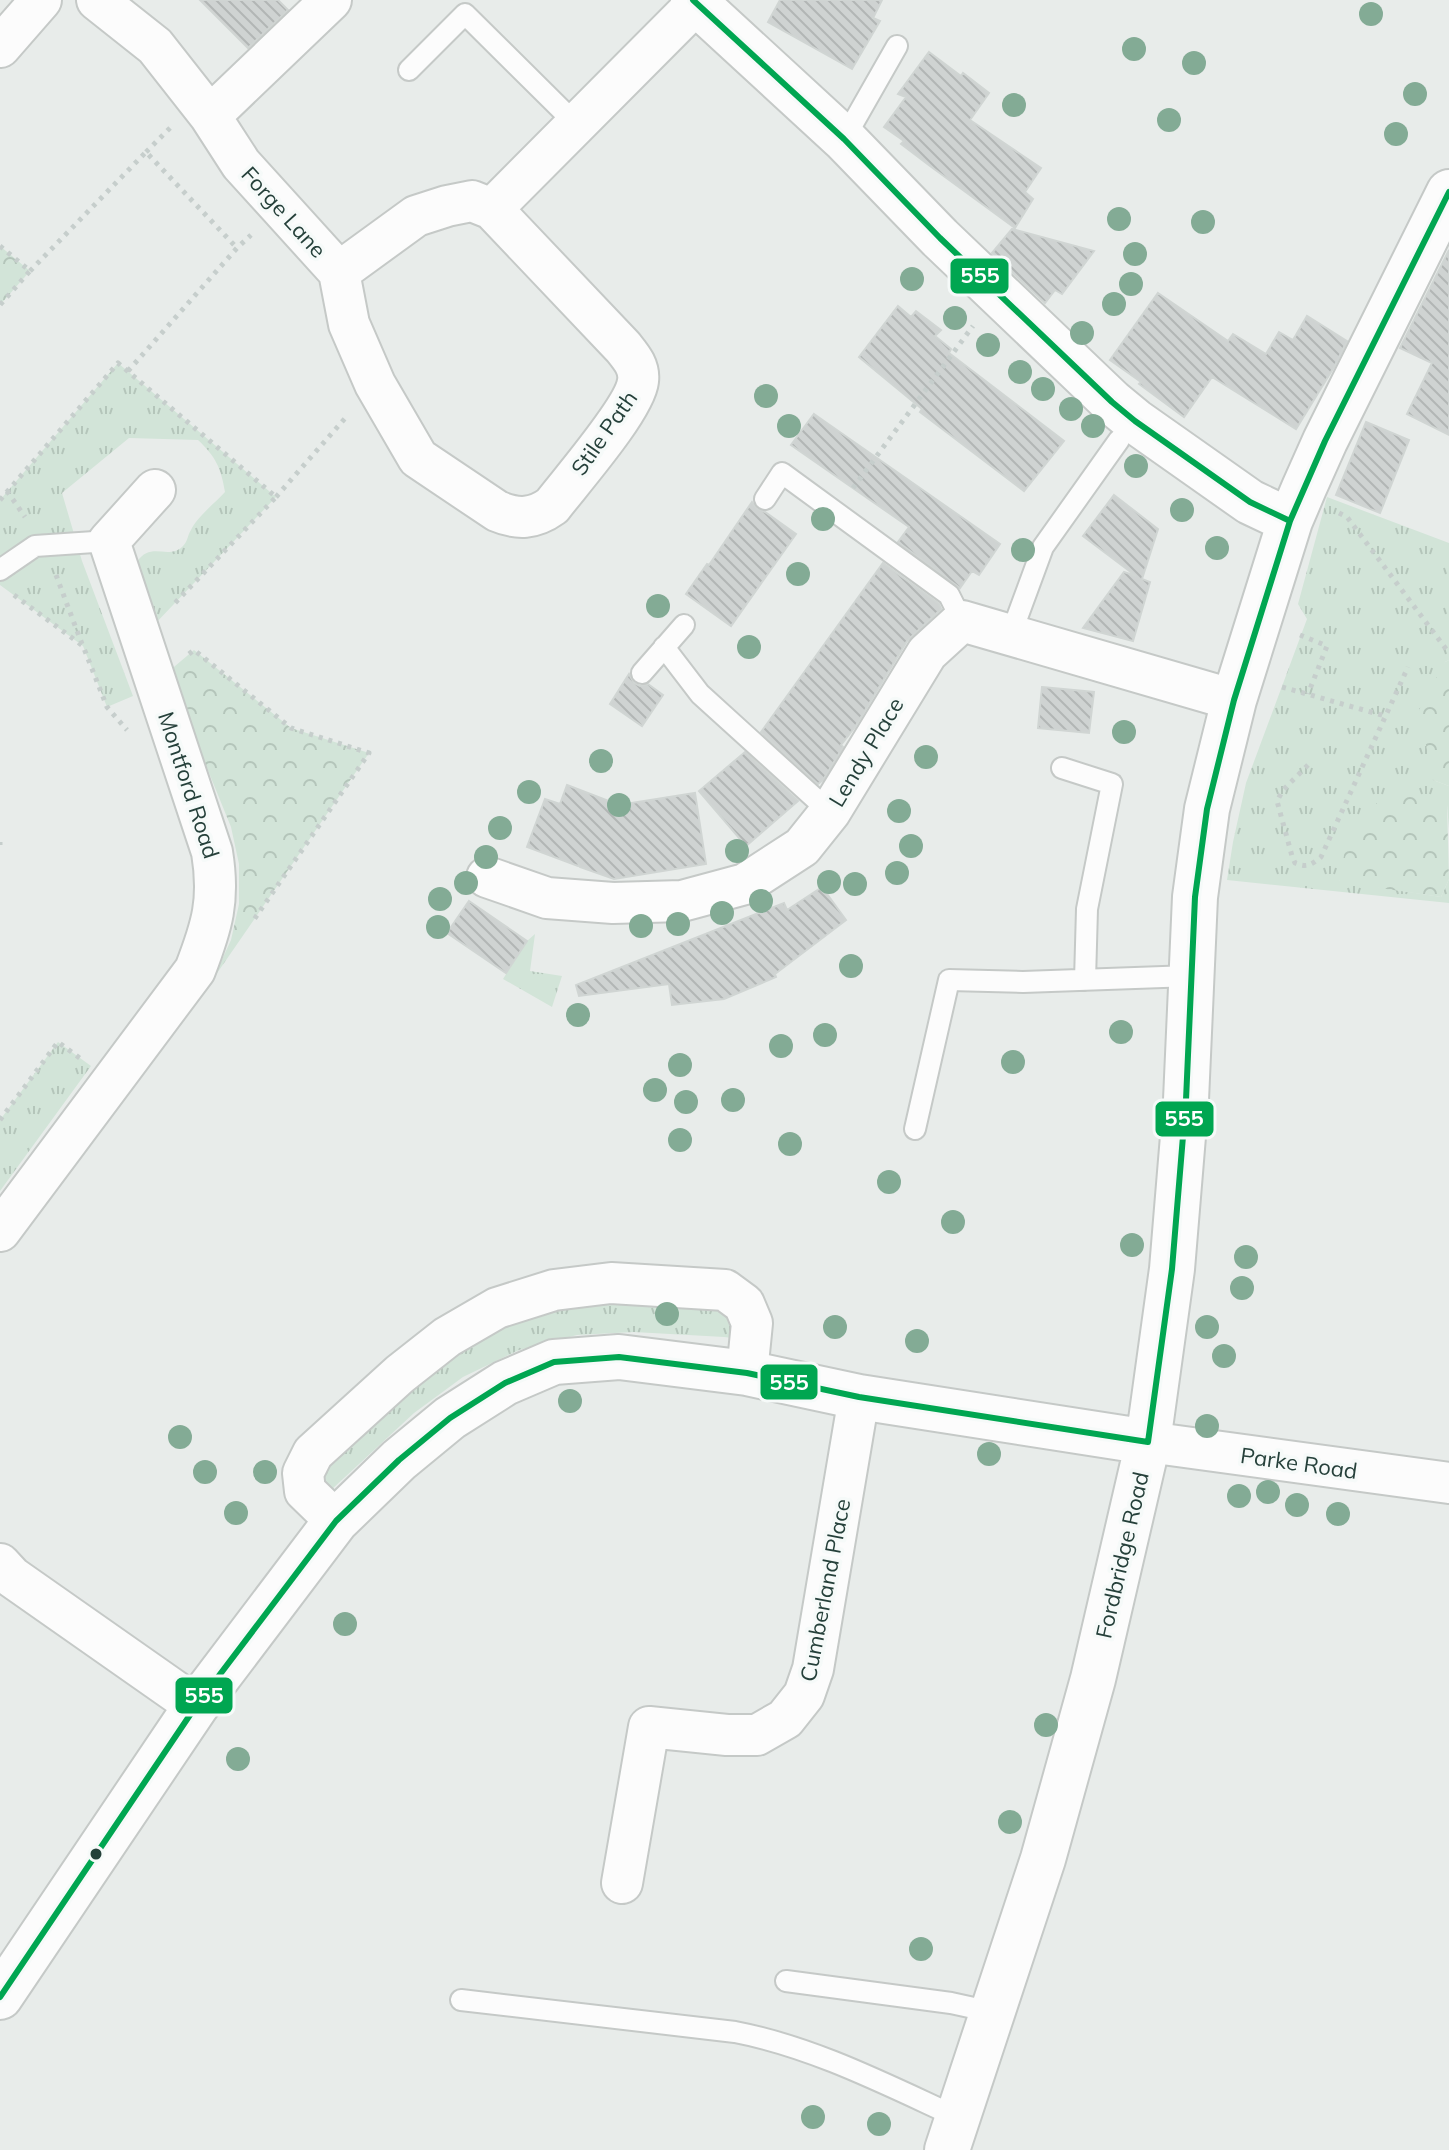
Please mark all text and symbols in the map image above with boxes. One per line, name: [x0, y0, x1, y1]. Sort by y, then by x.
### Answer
street label: Forge Lane: [236, 160, 332, 264]
line badge: 555: [949, 257, 1010, 295]
text: 555: [960, 261, 1000, 289]
street label: Stile Path: [565, 385, 643, 481]
street label: Lendy Place: [822, 692, 910, 812]
street label: Montford Road: [152, 708, 226, 862]
line badge: 555: [1154, 1100, 1215, 1138]
text: 555: [1164, 1104, 1204, 1132]
line badge: 555: [759, 1363, 819, 1401]
text: 555: [769, 1368, 809, 1396]
street label: Parke Road: [1239, 1441, 1359, 1485]
street label: Fordbridge Road: [1089, 1469, 1155, 1641]
street label: Cumberland Place: [794, 1496, 856, 1684]
line badge: 555: [174, 1676, 234, 1715]
text: 555: [184, 1681, 224, 1709]
unlabelled marker: [88, 1846, 104, 1862]

